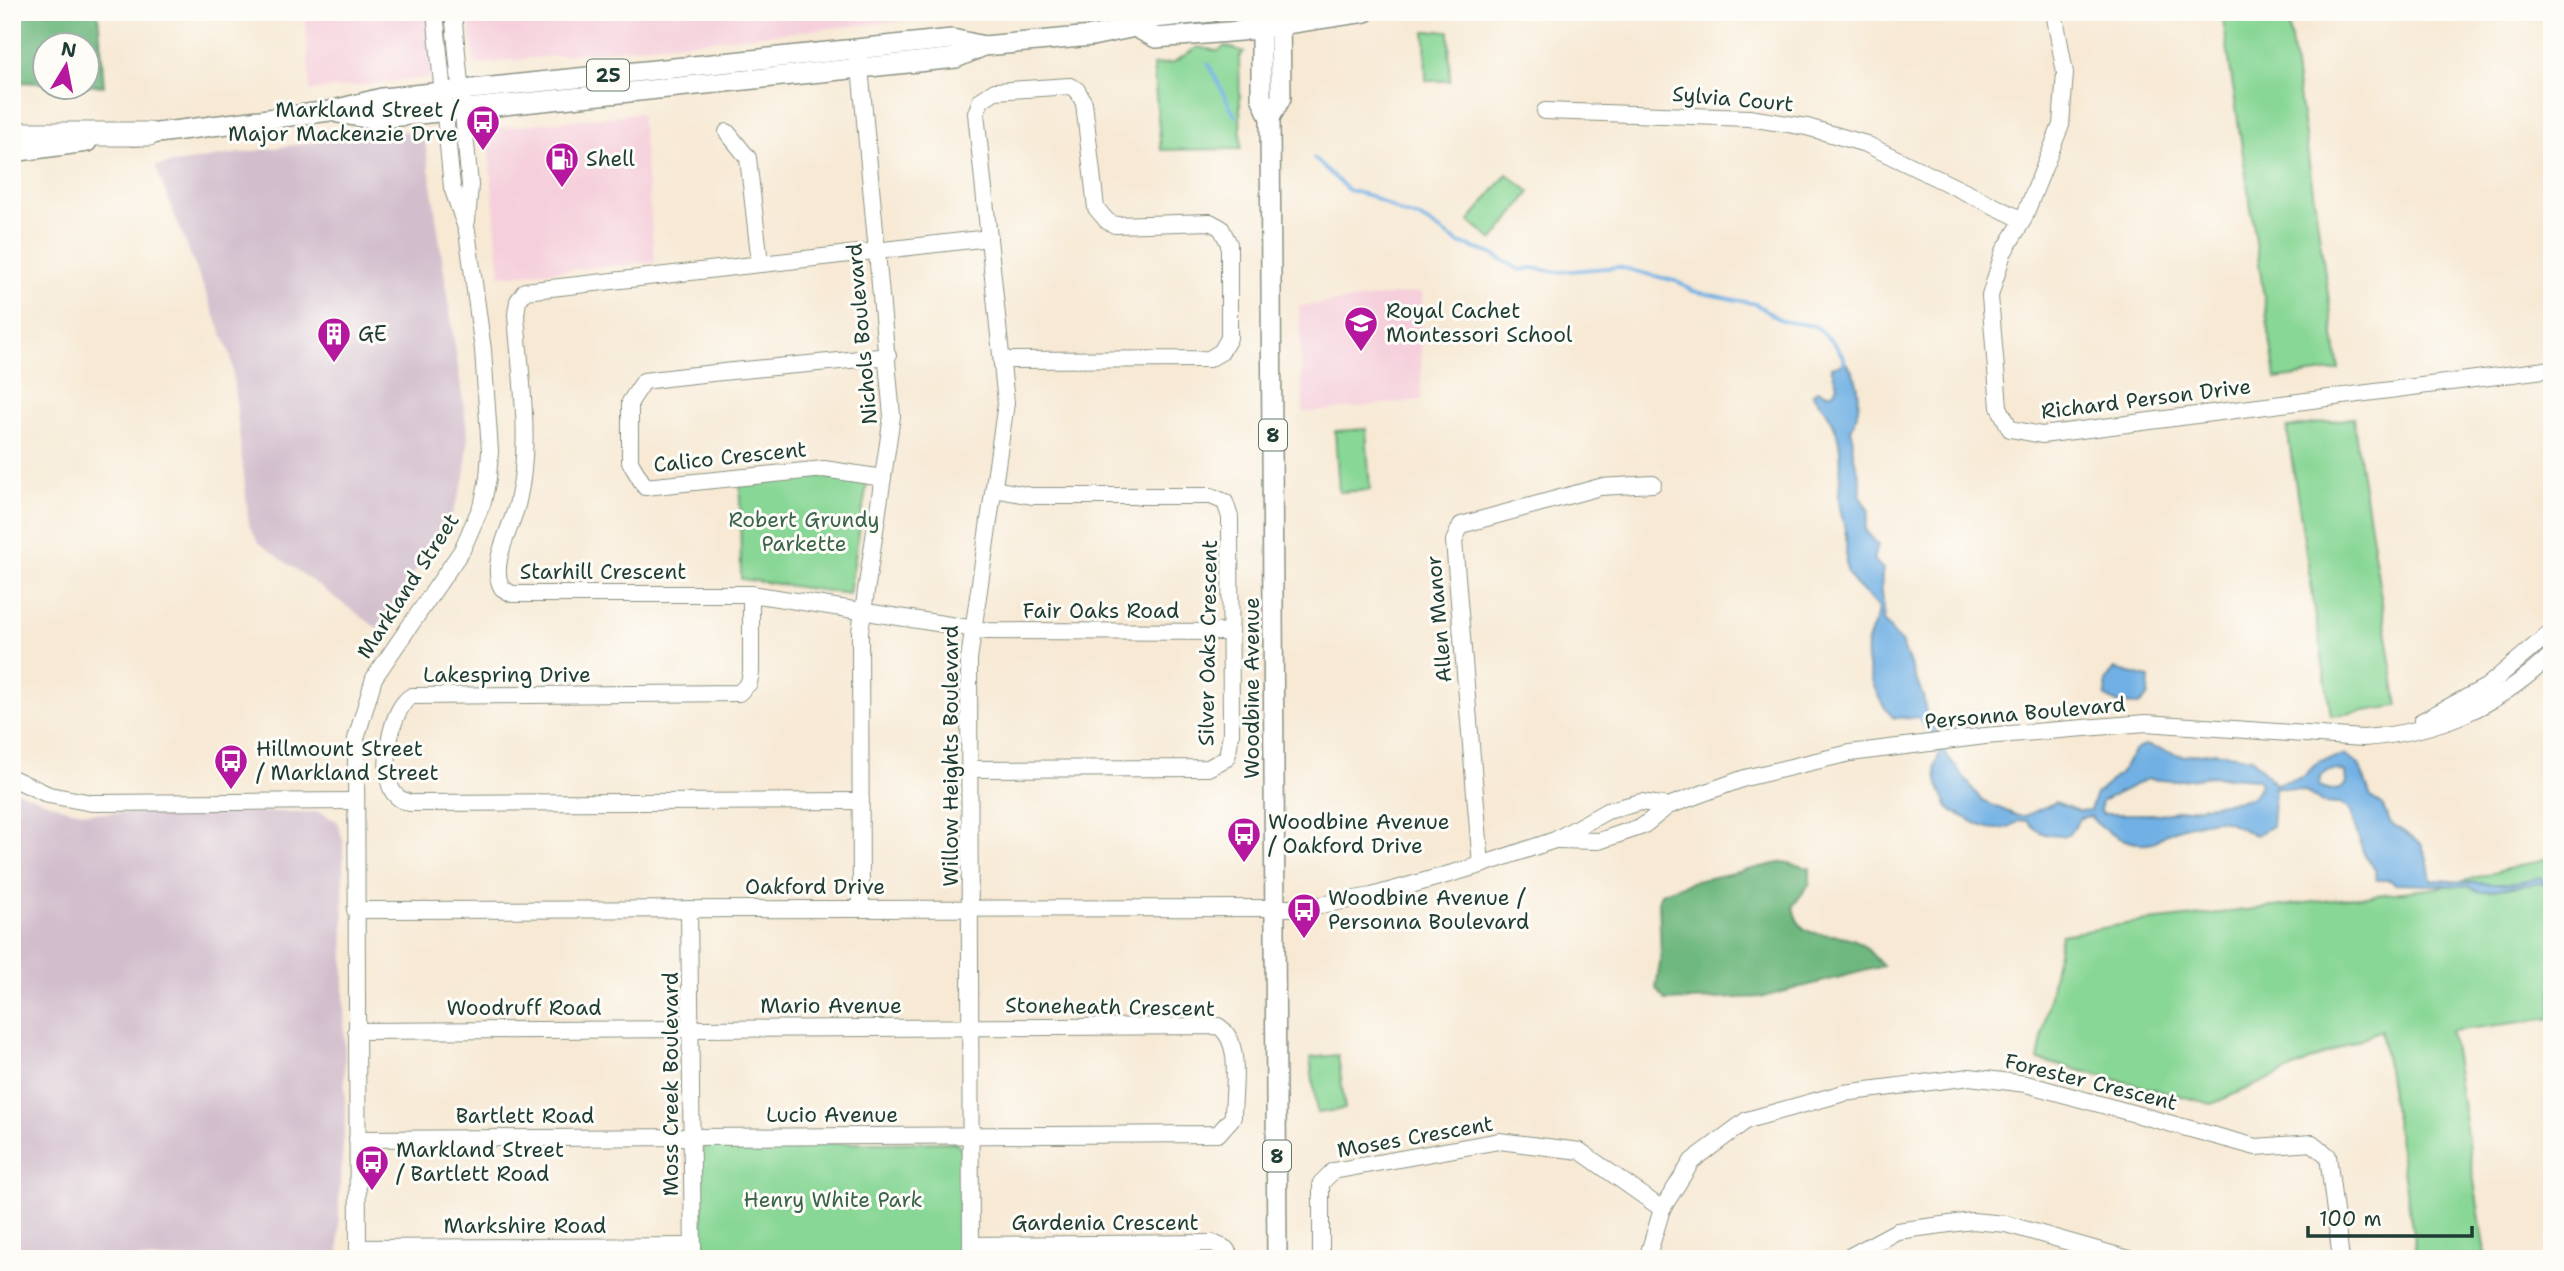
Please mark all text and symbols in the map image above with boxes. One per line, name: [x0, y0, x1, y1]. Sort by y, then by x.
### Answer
north arrow: [32, 32, 102, 102]
text: N: [59, 36, 78, 63]
road number: 25: [587, 60, 629, 90]
street label: Sylvia Court: [1671, 80, 1795, 118]
place label: Markland Street / Major Mackenzie Drve: [228, 96, 460, 148]
bus stop icon: Markland Street / Major Mackenzie Drve: [464, 103, 502, 152]
fuel station icon: Shell: [543, 140, 581, 189]
place label: Shell: [586, 145, 635, 173]
street label: Nichols Boulevard: [840, 242, 884, 426]
place label: Royal Cachet Montessori School: [1386, 297, 1573, 349]
school or university icon: Royal Cachet Montessori School: [1342, 304, 1380, 353]
building icon: GE: [315, 315, 353, 364]
place label: GE: [358, 320, 387, 348]
street label: Richard Person Drive: [2039, 372, 2253, 426]
road number: 8: [1259, 420, 1287, 450]
street label: Calico Crescent: [652, 435, 808, 479]
park label: Robert Grundy Parkette: [728, 506, 880, 558]
street label: Markland Street: [350, 508, 466, 664]
street label: Silver Oaks Crescent: [1192, 540, 1224, 746]
street label: Allen Manor: [1419, 554, 1459, 684]
street label: Starhill Crescent: [520, 558, 686, 586]
street label: Fair Oaks Road: [1023, 597, 1179, 625]
street label: Woodbine Avenue: [1238, 597, 1266, 779]
street label: Willow Heights Boulevard: [937, 625, 965, 887]
street label: Lakespring Drive: [423, 661, 591, 689]
street label: Personna Boulevard: [1923, 690, 2127, 736]
place label: Hillmount Street / Markland Street: [256, 735, 439, 787]
bus stop icon: Hillmount Street / Markland Street: [212, 742, 250, 791]
place label: Woodbine Avenue / Oakford Drive: [1268, 808, 1450, 860]
bus stop icon: Woodbine Avenue / Oakford Drive: [1225, 815, 1263, 864]
street label: Oakford Drive: [745, 873, 885, 901]
place label: Woodbine Avenue / Personna Boulevard: [1328, 884, 1529, 936]
bus stop icon: Woodbine Avenue / Personna Boulevard: [1285, 891, 1323, 940]
street label: Moss Creek Boulevard: [657, 972, 685, 1196]
street label: Stoneheath Crescent: [1005, 991, 1215, 1023]
street label: Mario Avenue: [760, 992, 902, 1020]
street label: Woodruff Road: [447, 994, 601, 1022]
street label: Forester Crescent: [2002, 1047, 2180, 1117]
street label: Lucio Avenue: [766, 1101, 898, 1129]
street label: Bartlett Road: [456, 1102, 594, 1130]
street label: Moses Crescent: [1335, 1109, 1495, 1165]
place label: Markland Street / Bartlett Road: [396, 1136, 564, 1188]
road number: 8: [1263, 1140, 1291, 1172]
bus stop icon: Markland Street / Bartlett Road: [353, 1143, 391, 1192]
park label: Henry White Park: [744, 1186, 923, 1214]
scale bar: [2308, 1194, 2473, 1238]
text: 100 m: [2319, 1205, 2382, 1233]
street label: Gardenia Crescent: [1011, 1209, 1199, 1237]
street label: Markshire Road: [444, 1212, 606, 1240]

